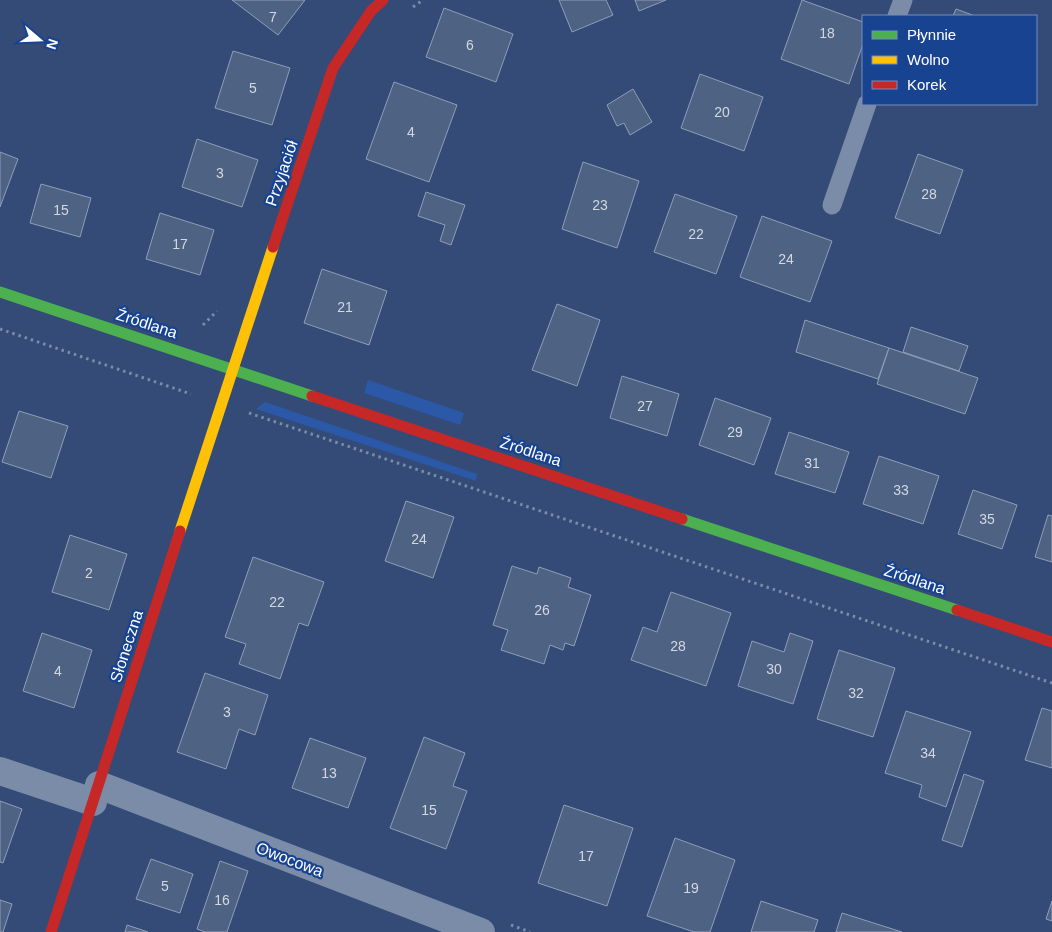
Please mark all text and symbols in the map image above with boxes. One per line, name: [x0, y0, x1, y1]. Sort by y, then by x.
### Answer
house number: 7: [269, 9, 277, 25]
north arrow: [15, 15, 65, 65]
legend: [862, 15, 1037, 105]
house number: 18: [819, 25, 835, 41]
text: Płynnie: [907, 26, 956, 43]
text: N: [43, 37, 62, 52]
house number: 6: [466, 37, 474, 53]
text: Wolno: [907, 51, 949, 68]
text: Korek: [907, 76, 947, 93]
house number: 5: [249, 80, 257, 96]
house number: 20: [714, 104, 730, 120]
house number: 4: [407, 124, 415, 140]
street label: Przyjaciół: [262, 138, 301, 208]
house number: 3: [216, 165, 224, 181]
house number: 28: [921, 186, 937, 202]
house number: 23: [592, 197, 608, 213]
house number: 15: [53, 202, 69, 218]
house number: 22: [688, 226, 704, 242]
house number: 17: [172, 236, 188, 252]
house number: 24: [778, 251, 794, 267]
house number: 21: [337, 299, 353, 315]
street label: Źródlana: [114, 305, 180, 341]
house number: 27: [637, 398, 653, 414]
house number: 29: [727, 424, 743, 440]
street label: Źródlana: [498, 433, 564, 469]
house number: 31: [804, 455, 820, 471]
house number: 33: [893, 482, 909, 498]
house number: 35: [979, 511, 995, 527]
house number: 24: [411, 531, 427, 547]
street label: Źródlana: [882, 561, 948, 597]
house number: 2: [85, 565, 93, 581]
house number: 22: [269, 594, 285, 610]
house number: 26: [534, 602, 550, 618]
street label: Słoneczna: [107, 608, 146, 684]
house number: 28: [670, 638, 686, 654]
house number: 30: [766, 661, 782, 677]
house number: 4: [54, 663, 62, 679]
house number: 32: [848, 685, 864, 701]
house number: 3: [223, 704, 231, 720]
house number: 34: [920, 745, 936, 761]
house number: 13: [321, 765, 337, 781]
house number: 15: [421, 802, 437, 818]
street label: Owocowa: [254, 839, 326, 880]
house number: 17: [578, 848, 594, 864]
house number: 5: [161, 878, 169, 894]
house number: 19: [683, 880, 699, 896]
house number: 16: [214, 892, 230, 908]

